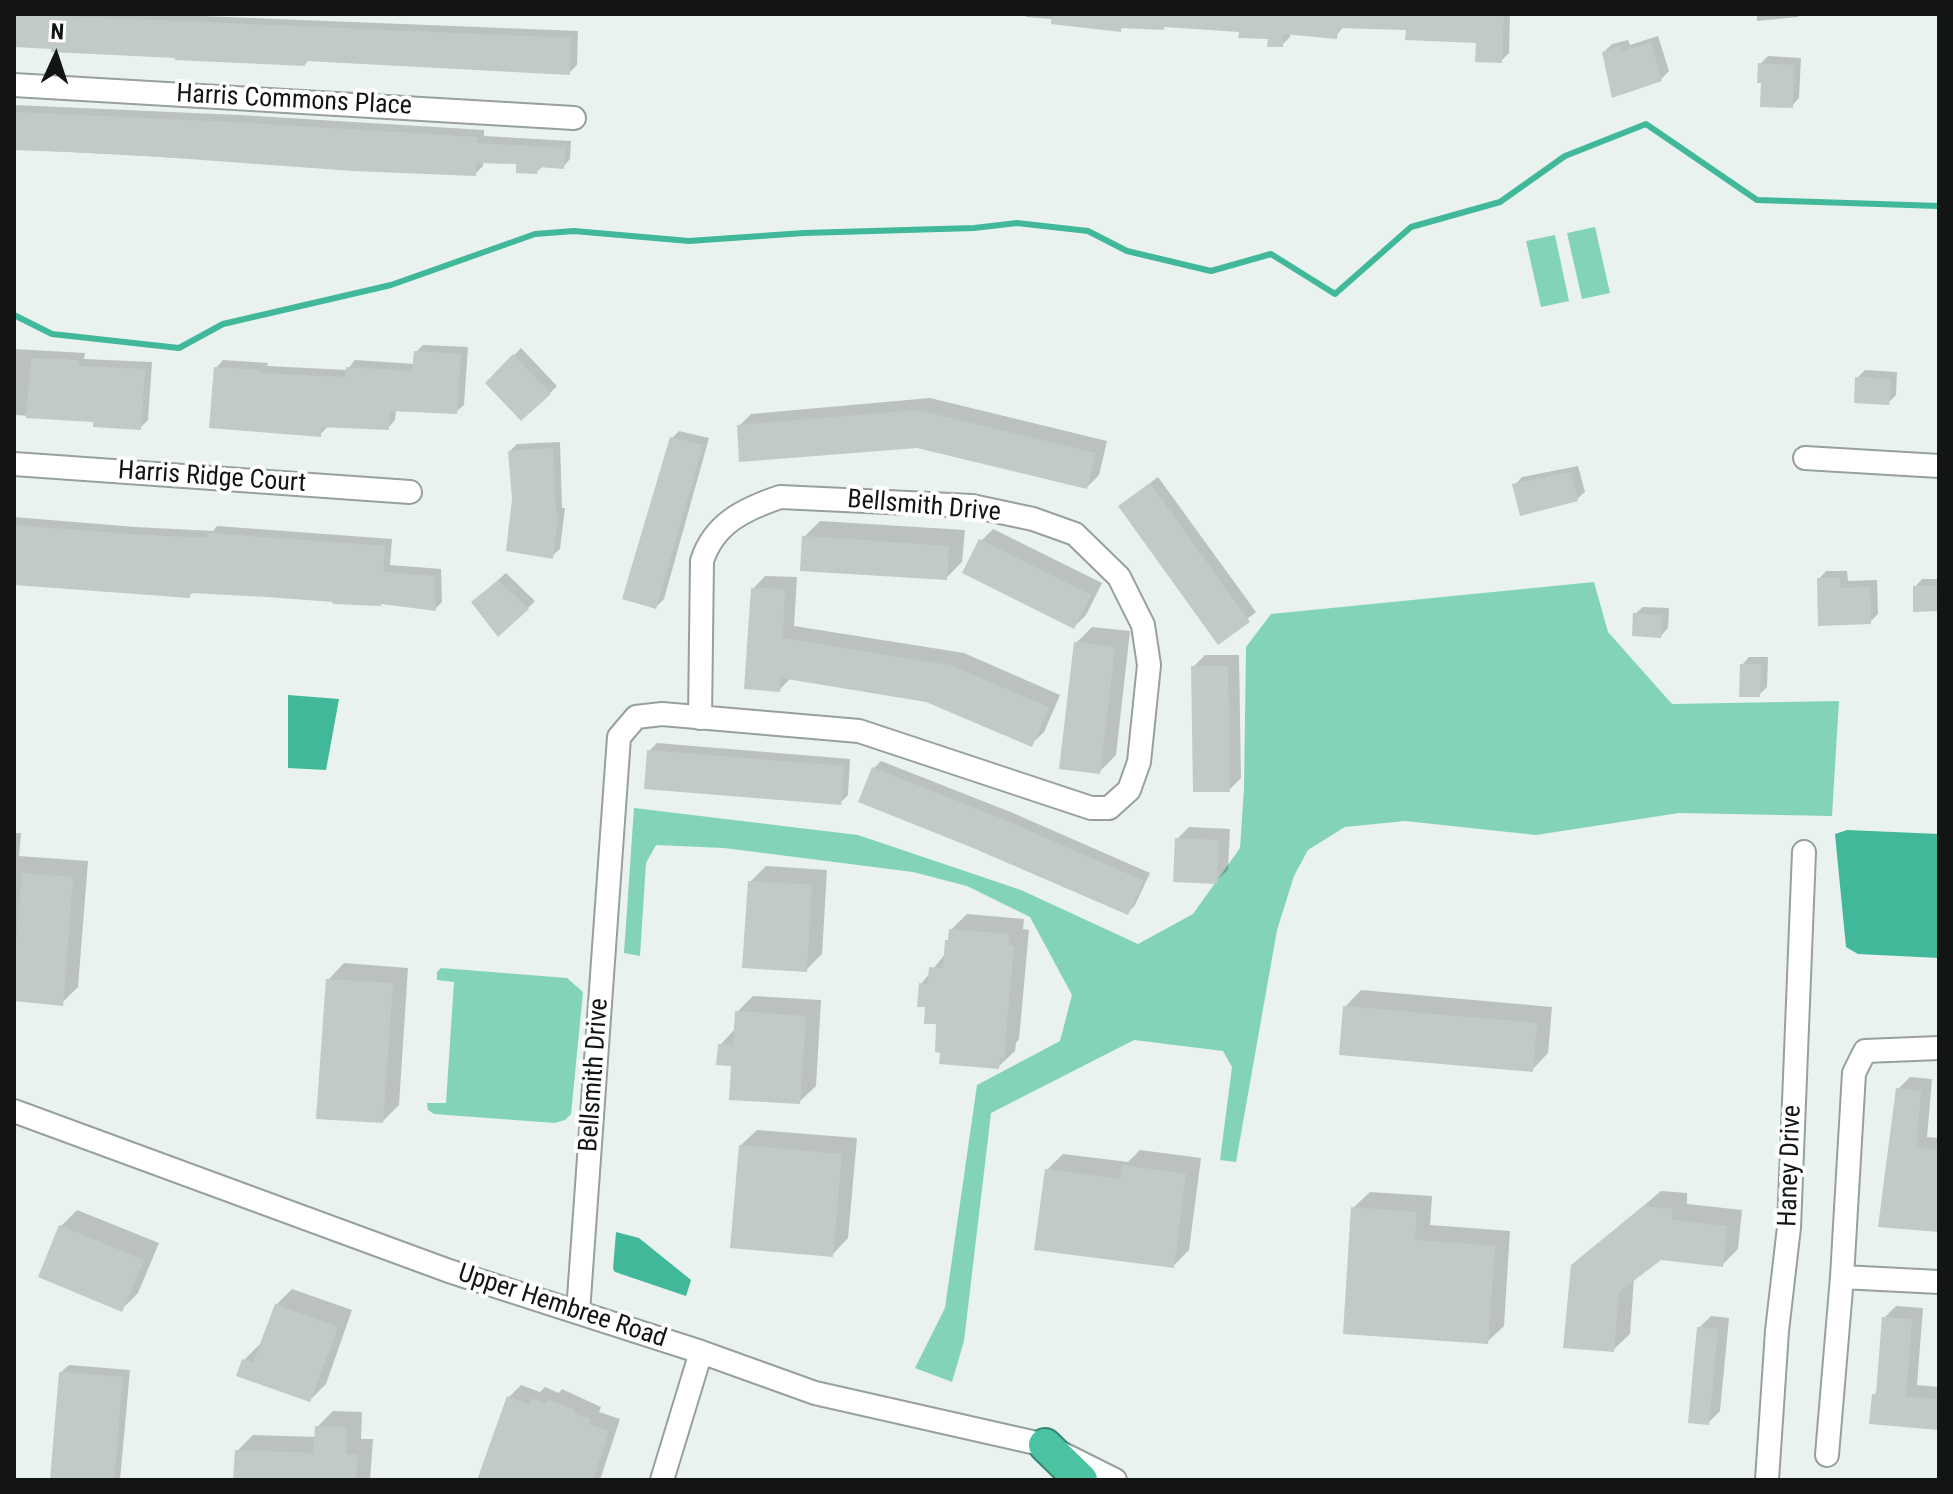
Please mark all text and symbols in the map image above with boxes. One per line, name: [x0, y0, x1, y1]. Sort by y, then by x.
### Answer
north arrow: [16, 16, 96, 96]
text: N: [50, 19, 65, 44]
street label: Harris Commons Place: [176, 79, 412, 123]
street label: Harris Ridge Court: [117, 456, 307, 500]
street label: Bellsmith Drive: [846, 485, 1002, 529]
street label: Bellsmith Drive: [574, 997, 616, 1153]
street label: Haney Drive: [1773, 1105, 1809, 1227]
street label: Upper Hembree Road: [454, 1259, 670, 1355]

